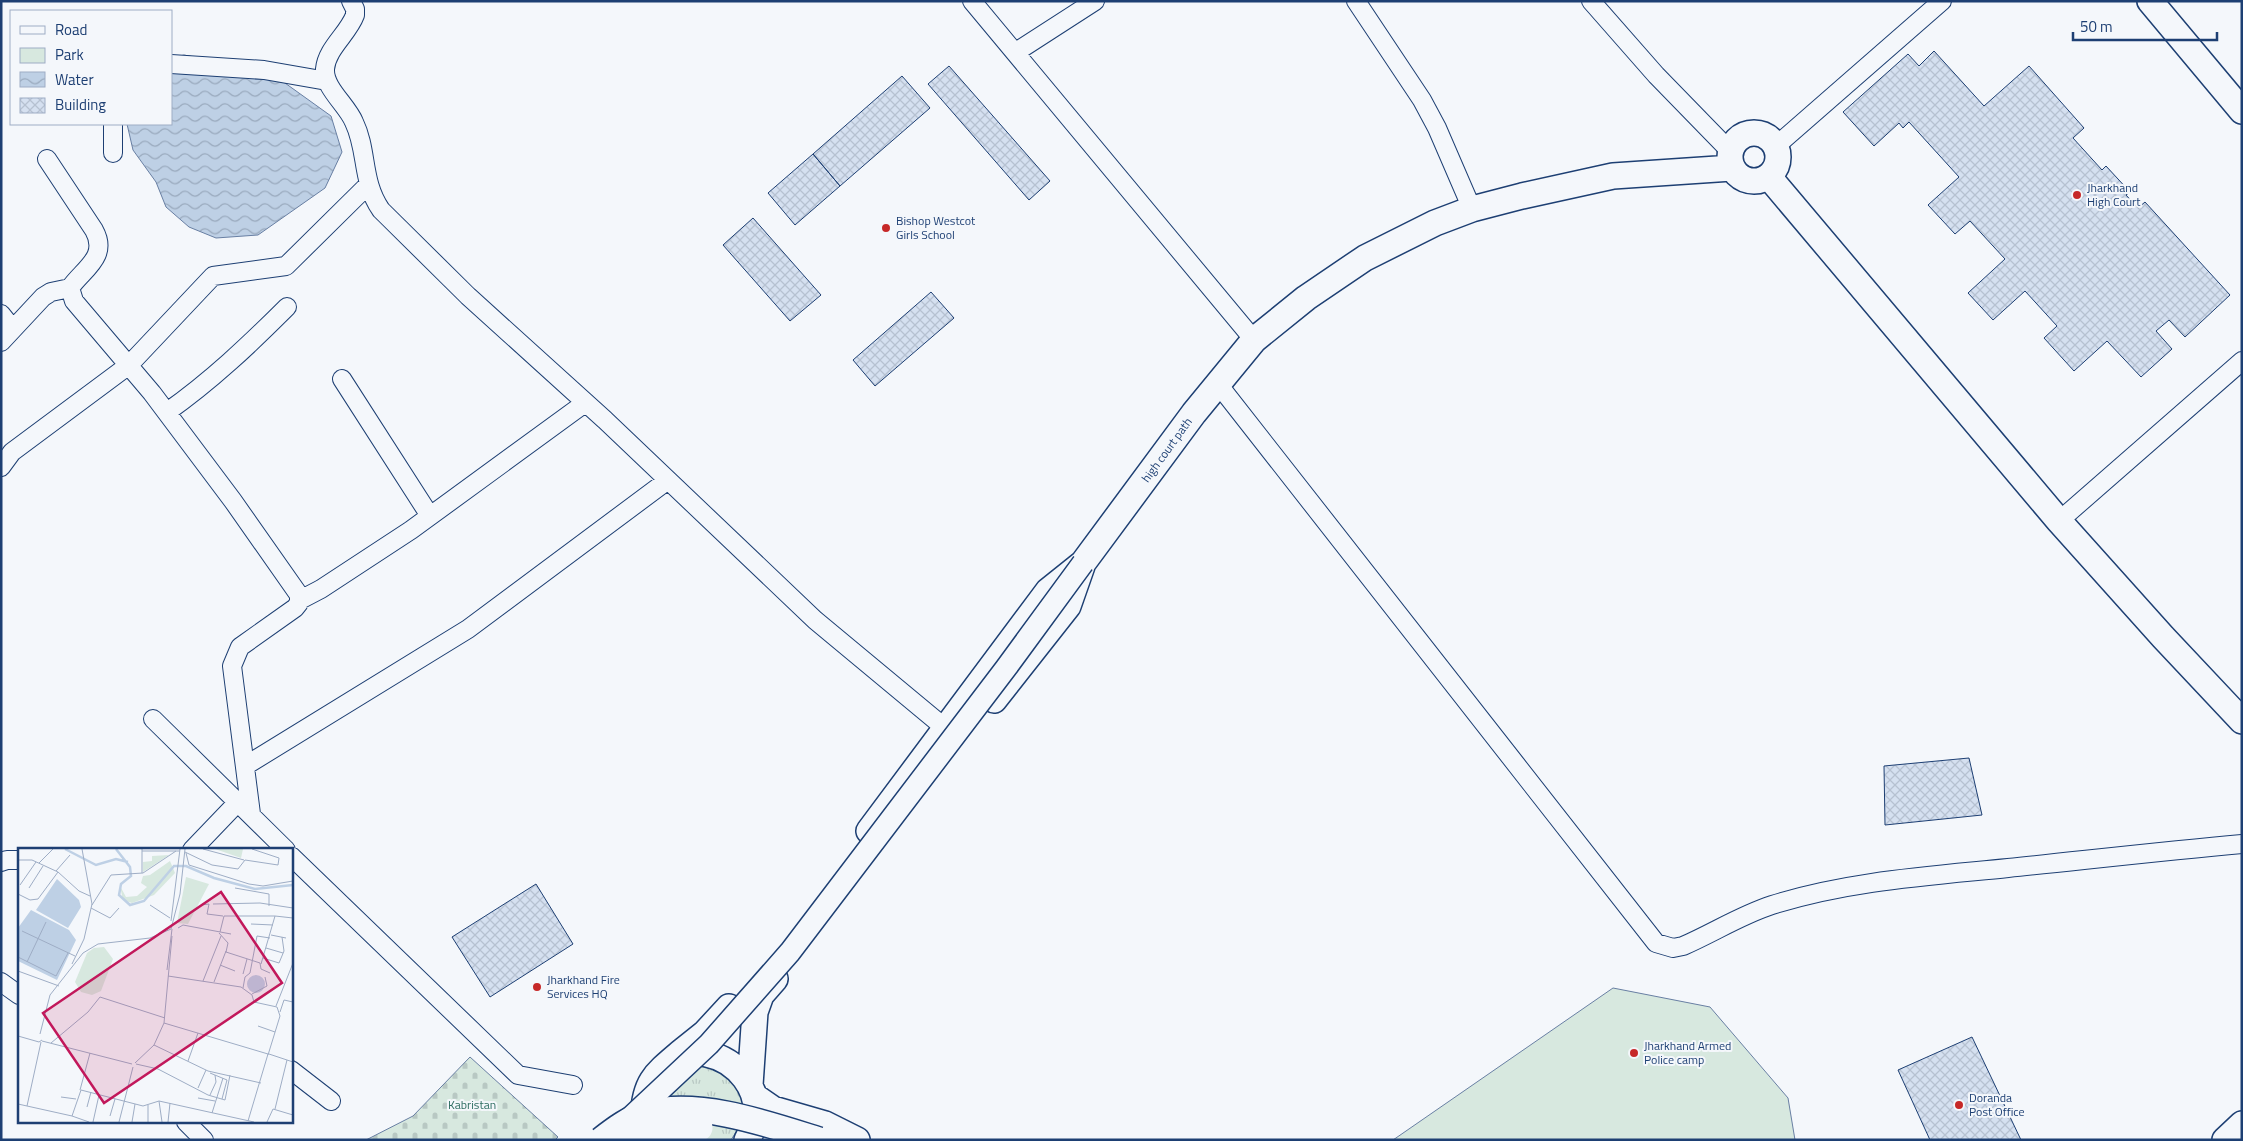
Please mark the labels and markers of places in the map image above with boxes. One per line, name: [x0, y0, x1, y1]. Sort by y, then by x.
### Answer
place label: Jharkhand High Court: [2087, 178, 2141, 211]
marker: Jharkhand High Court: [2071, 189, 2083, 201]
place label: Bishop Westcot Girls School: [896, 211, 976, 244]
marker: Bishop Westcot Girls School: [880, 222, 892, 234]
place label: Jharkhand Fire Services HQ: [547, 970, 620, 1003]
marker: Jharkhand Fire Services HQ: [531, 981, 543, 993]
place label: Jharkhand Armed Police camp: [1644, 1036, 1731, 1069]
marker: Jharkhand Armed Police camp: [1628, 1047, 1640, 1059]
place label: Doranda Post Office: [1969, 1088, 2025, 1121]
marker: Doranda Post Office: [1953, 1099, 1965, 1111]

